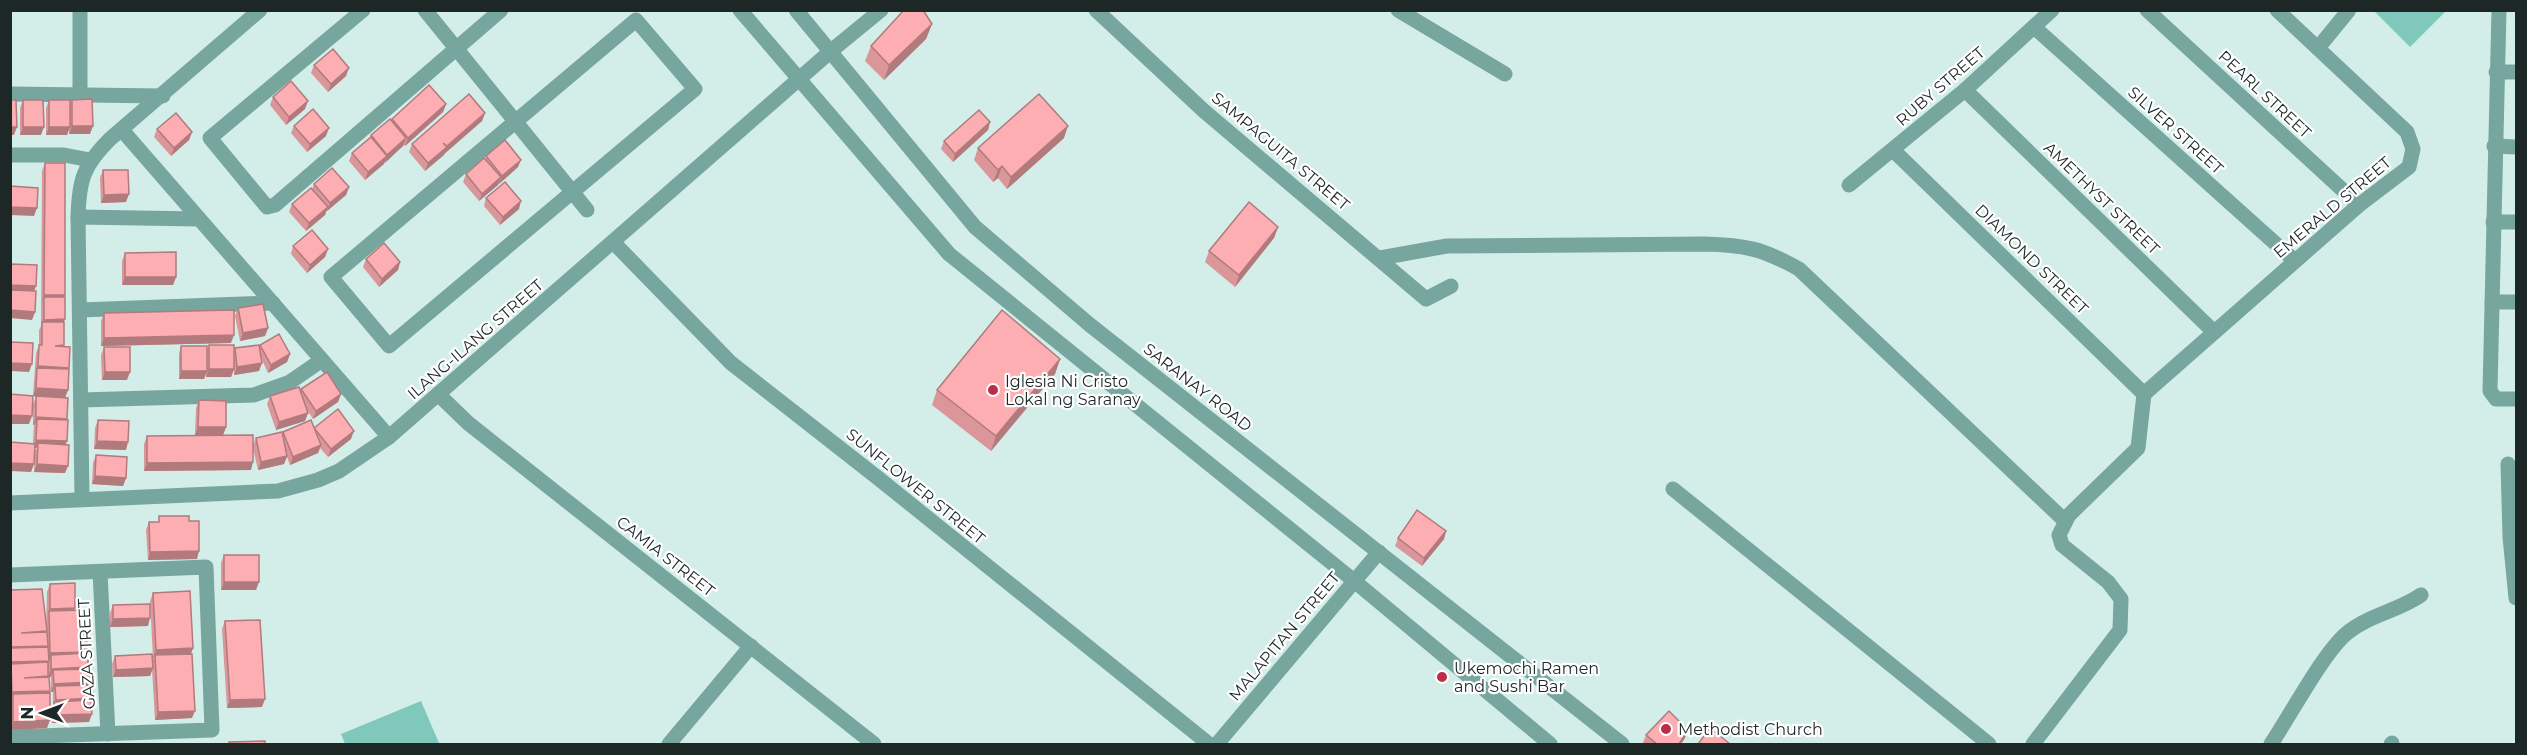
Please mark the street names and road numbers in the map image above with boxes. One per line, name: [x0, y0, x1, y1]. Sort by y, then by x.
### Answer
street label: RUBY STREET: [1892, 42, 1989, 130]
street label: PEARL STREET: [2214, 47, 2316, 143]
street label: SILVER STREET: [2124, 83, 2228, 179]
street label: SAMPAGUITA STREET: [1208, 88, 1354, 215]
street label: AMETHYST STREET: [2040, 138, 2164, 259]
street label: EMERALD STREET: [2270, 152, 2396, 262]
street label: DIAMOND STREET: [1971, 201, 2093, 319]
street label: ILANG-ILANG STREET: [404, 275, 548, 403]
street label: SARANAY ROAD: [1140, 339, 1256, 436]
street label: SUNFLOWER STREET: [842, 425, 990, 549]
street label: CAMIA STREET: [613, 512, 719, 601]
street label: MALAPITAN STREET: [1225, 567, 1344, 705]
street label: GAZA STREET: [74, 597, 99, 710]

